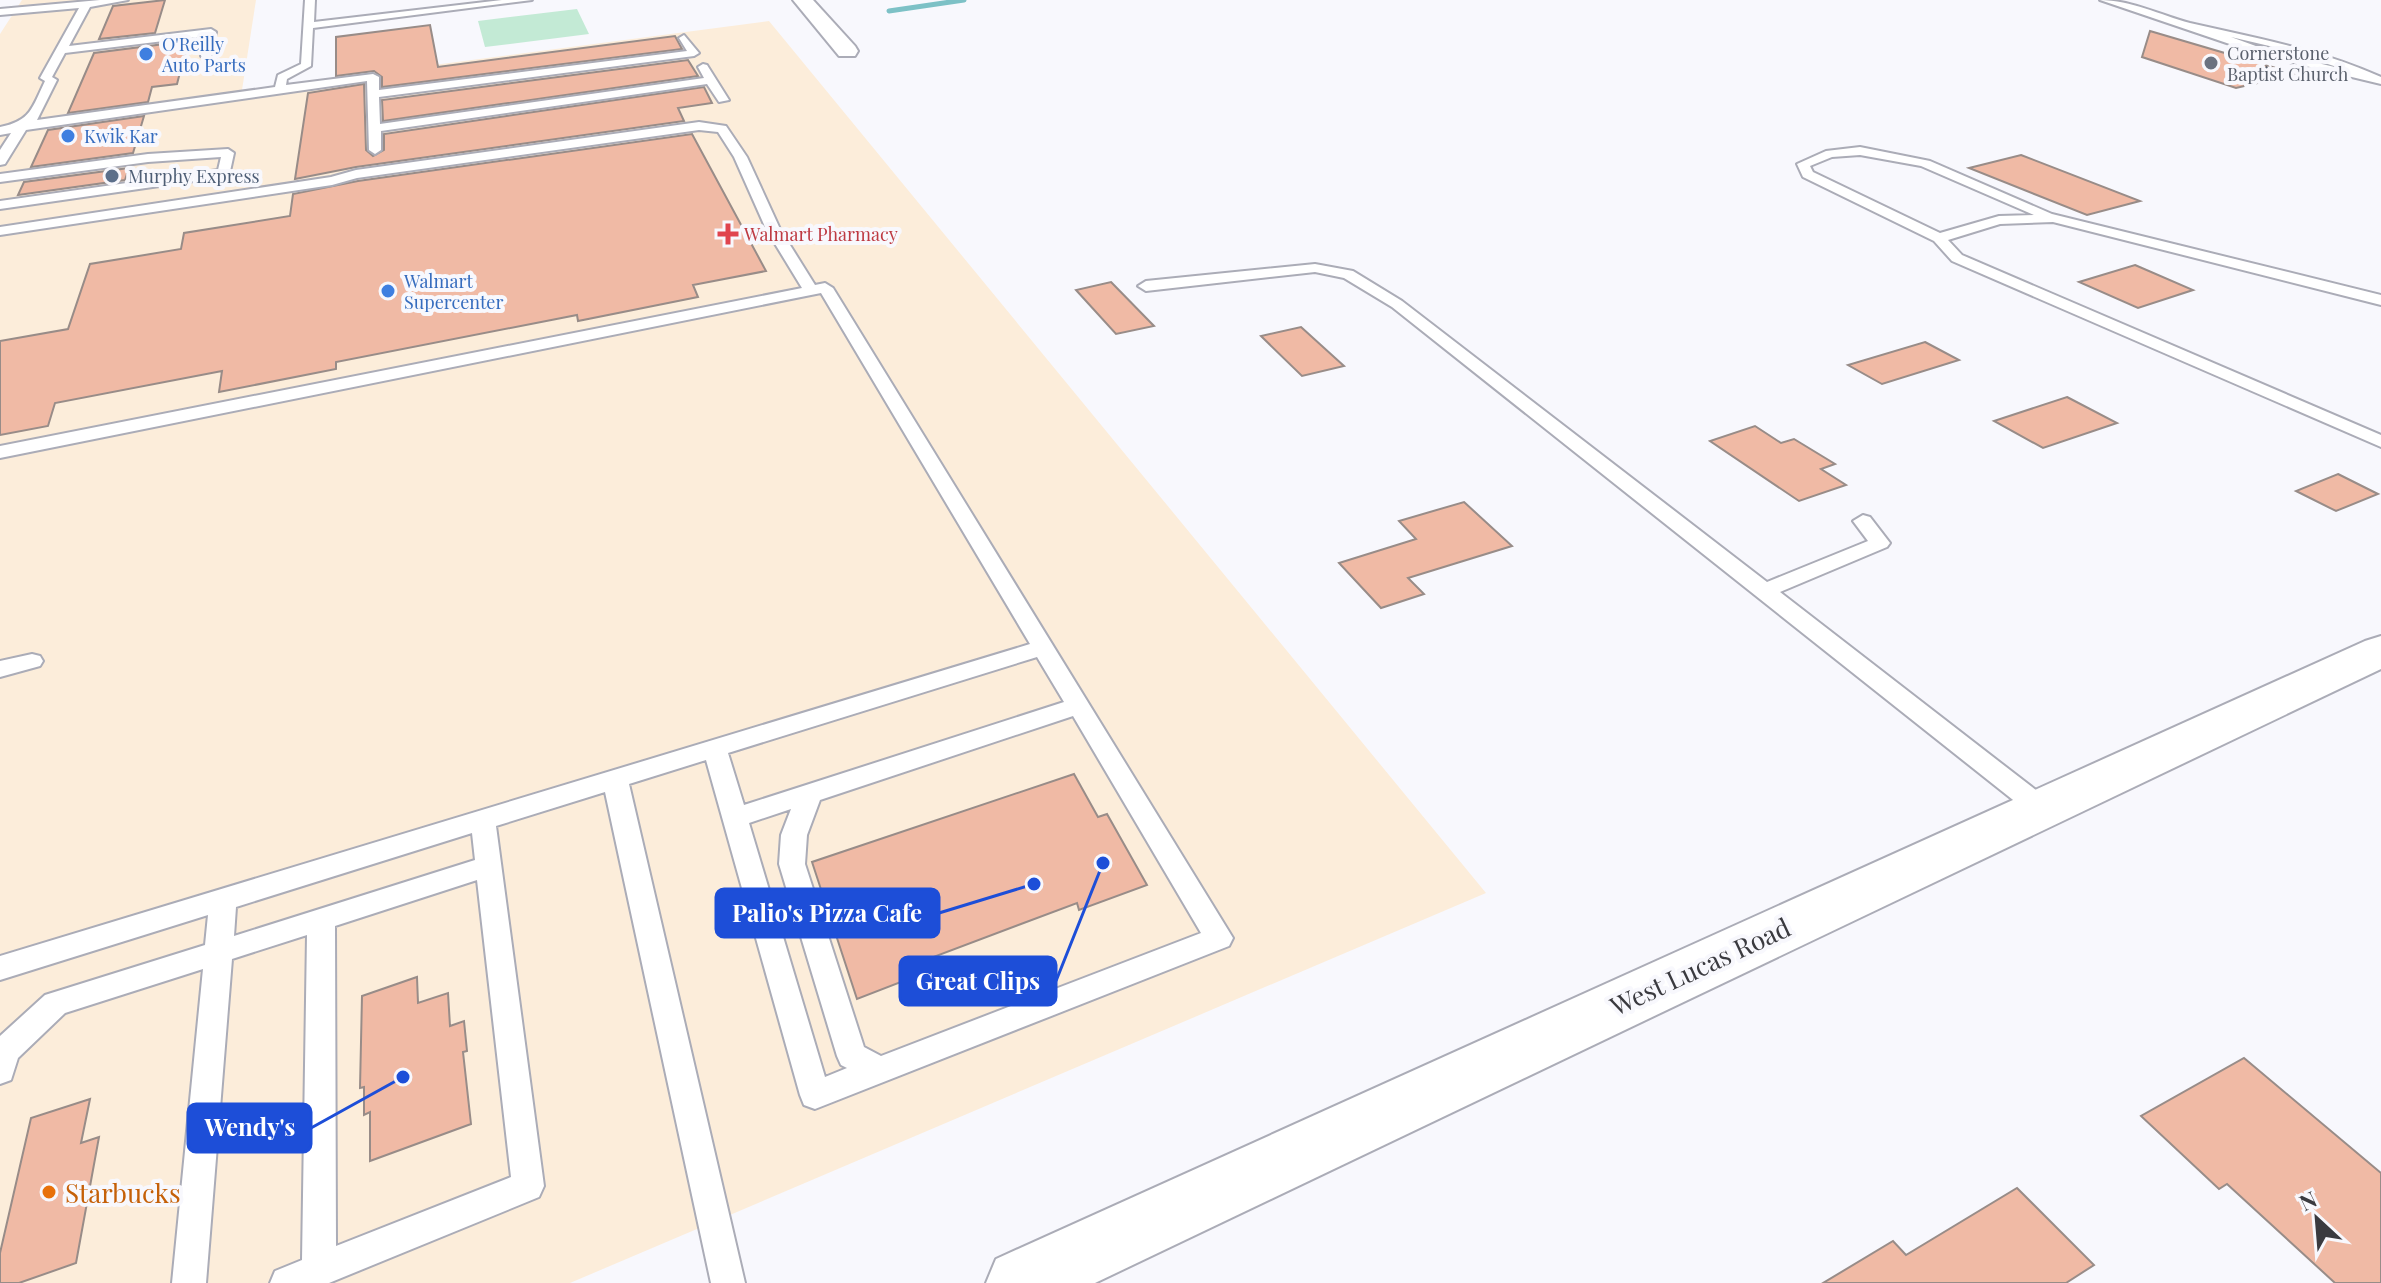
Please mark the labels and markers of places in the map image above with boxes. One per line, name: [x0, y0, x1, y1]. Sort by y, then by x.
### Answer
place label: O'Reilly Auto Parts: [161, 32, 246, 77]
place label: Cornerstone Baptist Church: [2227, 41, 2349, 86]
marker: O'Reilly Auto Parts: [137, 45, 155, 63]
marker: Cornerstone Baptist Church: [2202, 54, 2220, 72]
place label: Kwik Kar: [84, 124, 158, 148]
marker: Kwik Kar: [59, 127, 77, 145]
place label: Murphy Express: [128, 164, 260, 188]
marker: Murphy Express: [103, 167, 121, 185]
place label: Walmart Pharmacy: [743, 222, 898, 246]
marker: Walmart Pharmacy: [719, 225, 737, 243]
place label: Walmart Supercenter: [403, 269, 504, 314]
marker: Walmart Supercenter: [379, 282, 397, 300]
callout: Palio's Pizza Cafe: [716, 889, 939, 937]
callout: Great Clips: [900, 957, 1056, 1005]
callout: Wendy's: [188, 1104, 311, 1152]
place label: Starbucks: [65, 1175, 181, 1210]
marker: Starbucks: [40, 1183, 58, 1201]

